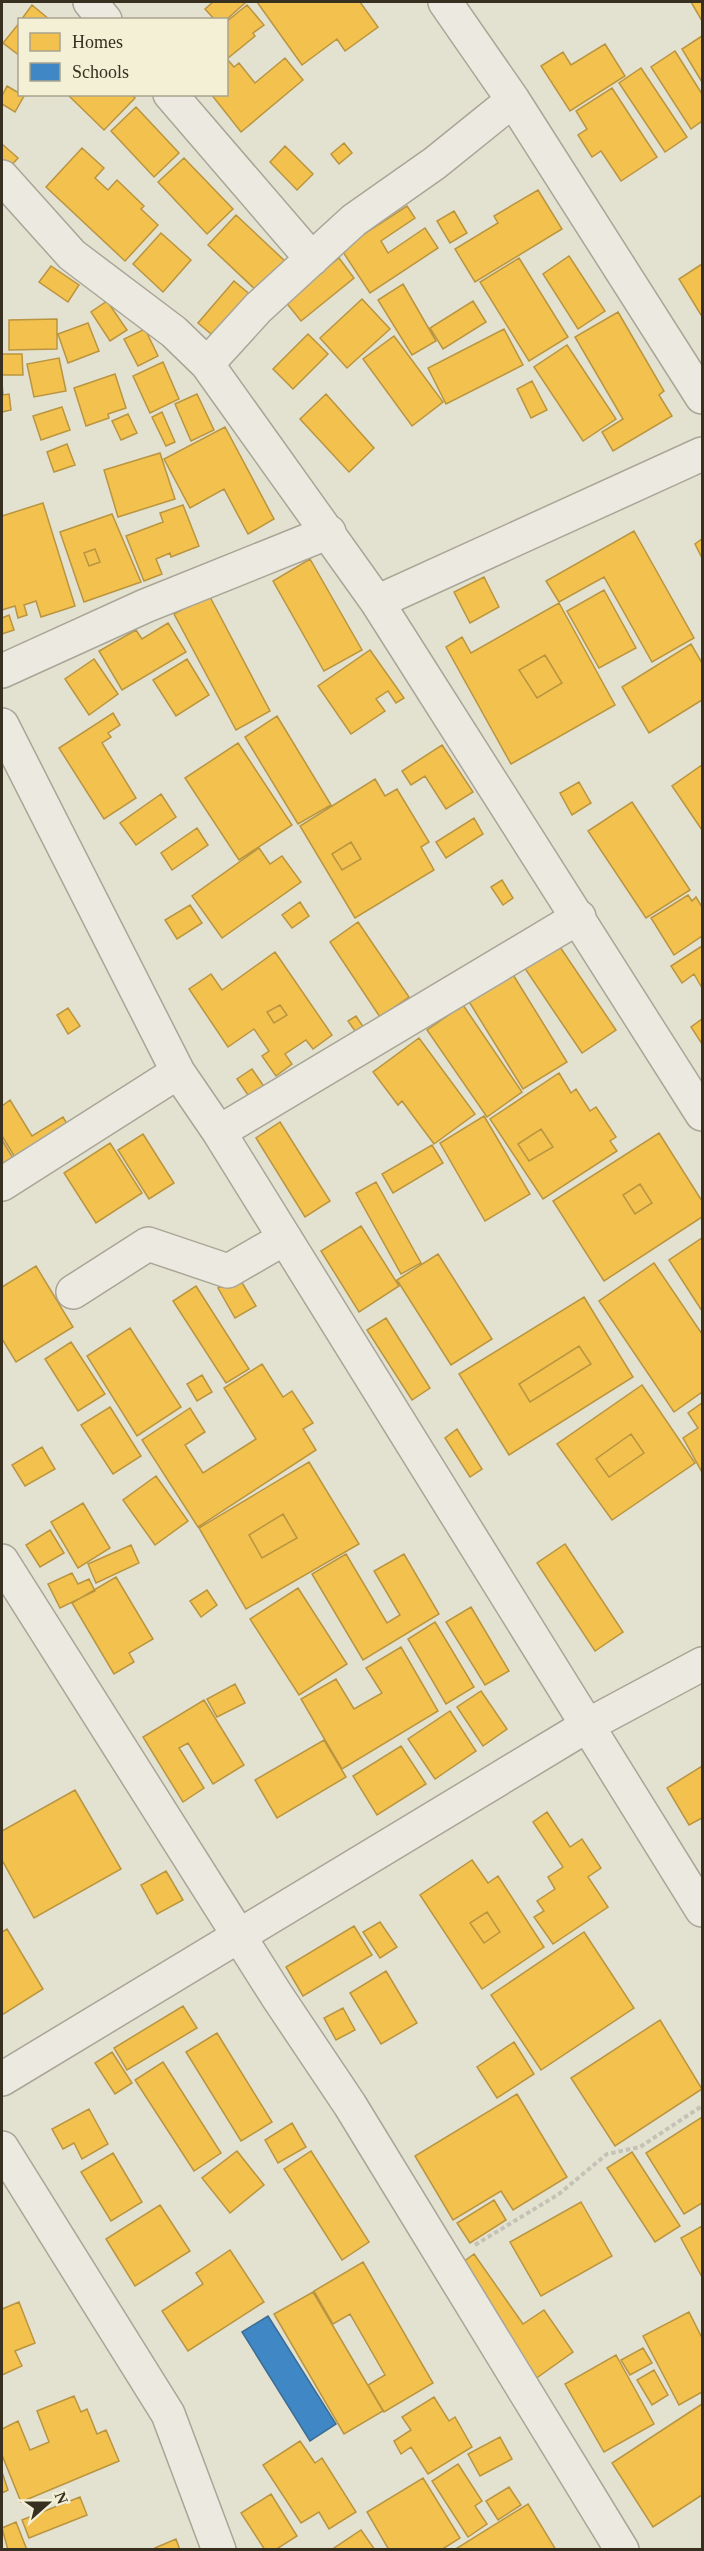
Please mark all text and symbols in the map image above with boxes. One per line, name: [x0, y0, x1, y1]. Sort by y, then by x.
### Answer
legend: [18, 18, 228, 96]
text: Homes: [72, 32, 123, 52]
text: Schools: [72, 62, 129, 82]
north arrow: [18, 2473, 78, 2533]
text: N: [52, 2489, 72, 2507]

